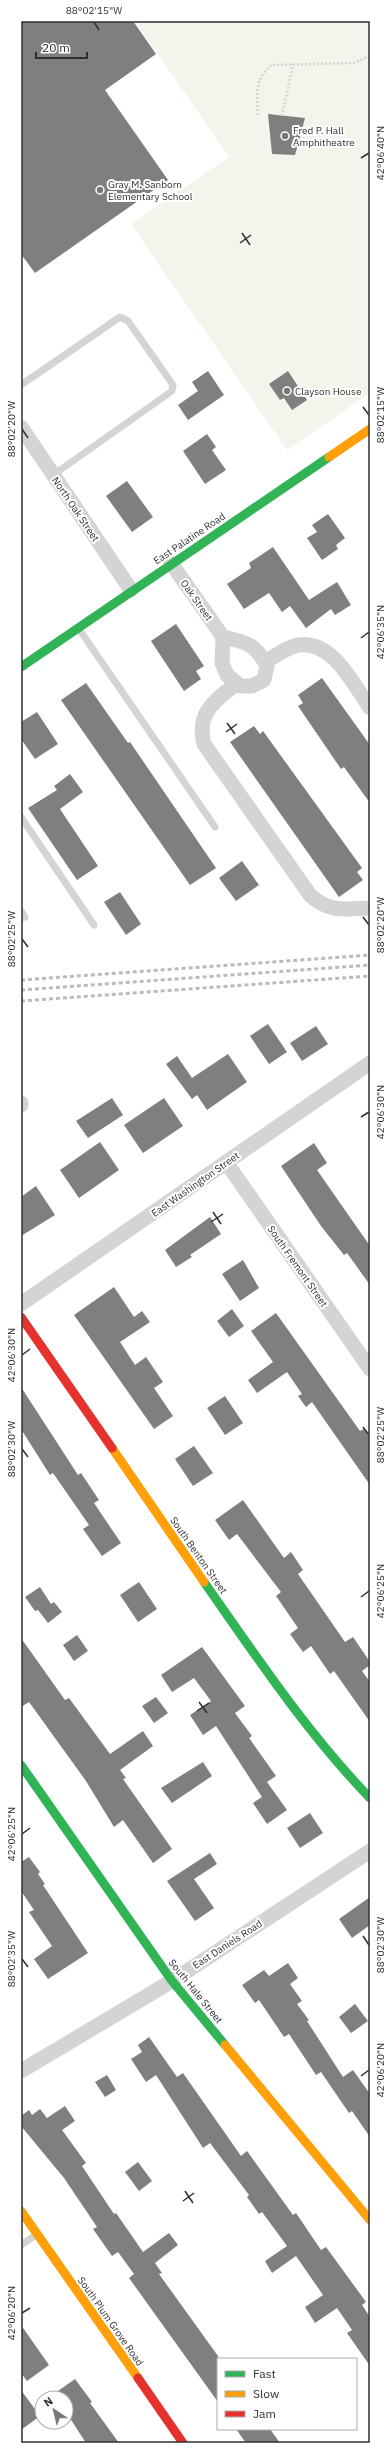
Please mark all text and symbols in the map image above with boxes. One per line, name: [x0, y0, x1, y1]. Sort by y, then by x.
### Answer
text: 88°02'15"W: [66, 4, 122, 17]
scale bar: [36, 34, 87, 60]
text: 20 m: [42, 40, 70, 55]
place label: Fred P. Hall Amphitheatre: [293, 124, 355, 149]
text: 42°06'40"N: [374, 126, 387, 180]
marker: Fred P. Hall Amphitheatre: [280, 131, 290, 141]
place label: Gray M. Sanborn Elementary School: [108, 178, 193, 203]
marker: Gray M. Sanborn Elementary School: [95, 185, 105, 195]
place label: Clayson House: [295, 385, 362, 398]
marker: Clayson House: [282, 386, 292, 396]
text: 88°02'15"W: [374, 387, 387, 443]
text: 88°02'20"W: [5, 401, 18, 457]
street label: North Oak Street: [49, 474, 102, 545]
street label: East Palatine Road: [151, 510, 228, 567]
street label: Oak Street: [178, 577, 216, 624]
text: 42°06'35"N: [374, 605, 387, 659]
text: 88°02'20"W: [374, 897, 387, 953]
text: 88°02'25"W: [5, 911, 18, 967]
text: 42°06'30"N: [374, 1085, 387, 1139]
street label: East Washington Street: [149, 1149, 242, 1220]
street label: South Fremont Street: [265, 1223, 331, 1310]
text: 42°06'30"N: [5, 1328, 18, 1382]
text: 88°02'25"W: [374, 1407, 387, 1463]
text: 88°02'30"W: [5, 1421, 18, 1477]
street label: South Benton Street: [167, 1514, 230, 1597]
text: 42°06'25"N: [374, 1564, 387, 1618]
text: 42°06'25"N: [5, 1807, 18, 1861]
street label: East Daniels Road: [190, 1917, 265, 1972]
text: 88°02'30"W: [374, 1917, 387, 1973]
text: 88°02'35"W: [5, 1931, 18, 1987]
street label: South Hale Street: [166, 1957, 226, 2026]
text: 42°06'20"N: [374, 2043, 387, 2097]
street label: South Plum Grove Road: [75, 2274, 146, 2368]
text: 42°06'20"N: [5, 2286, 18, 2340]
legend: [217, 2358, 357, 2430]
text: Fast: [253, 2366, 276, 2381]
text: Slow: [253, 2386, 279, 2401]
north arrow: [34, 2390, 74, 2430]
text: N: [41, 2394, 56, 2410]
text: Jam: [253, 2406, 276, 2421]

